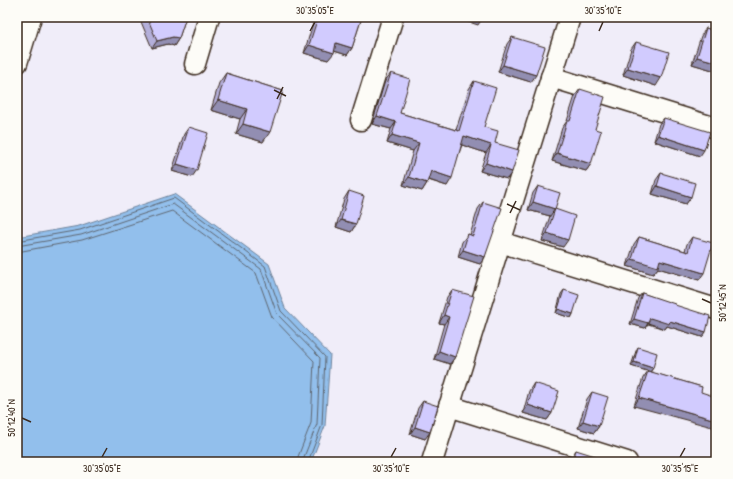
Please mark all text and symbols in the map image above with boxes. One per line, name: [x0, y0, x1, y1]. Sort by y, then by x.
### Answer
text: 30°35'05"E: [296, 4, 334, 17]
text: 30°35'10"E: [584, 4, 622, 17]
text: 50°12'45"N: [716, 284, 729, 322]
text: 50°12'40"N: [5, 399, 18, 437]
text: 30°35'05"E: [83, 462, 121, 475]
text: 30°35'10"E: [372, 462, 410, 475]
text: 30°35'15"E: [662, 462, 699, 475]

